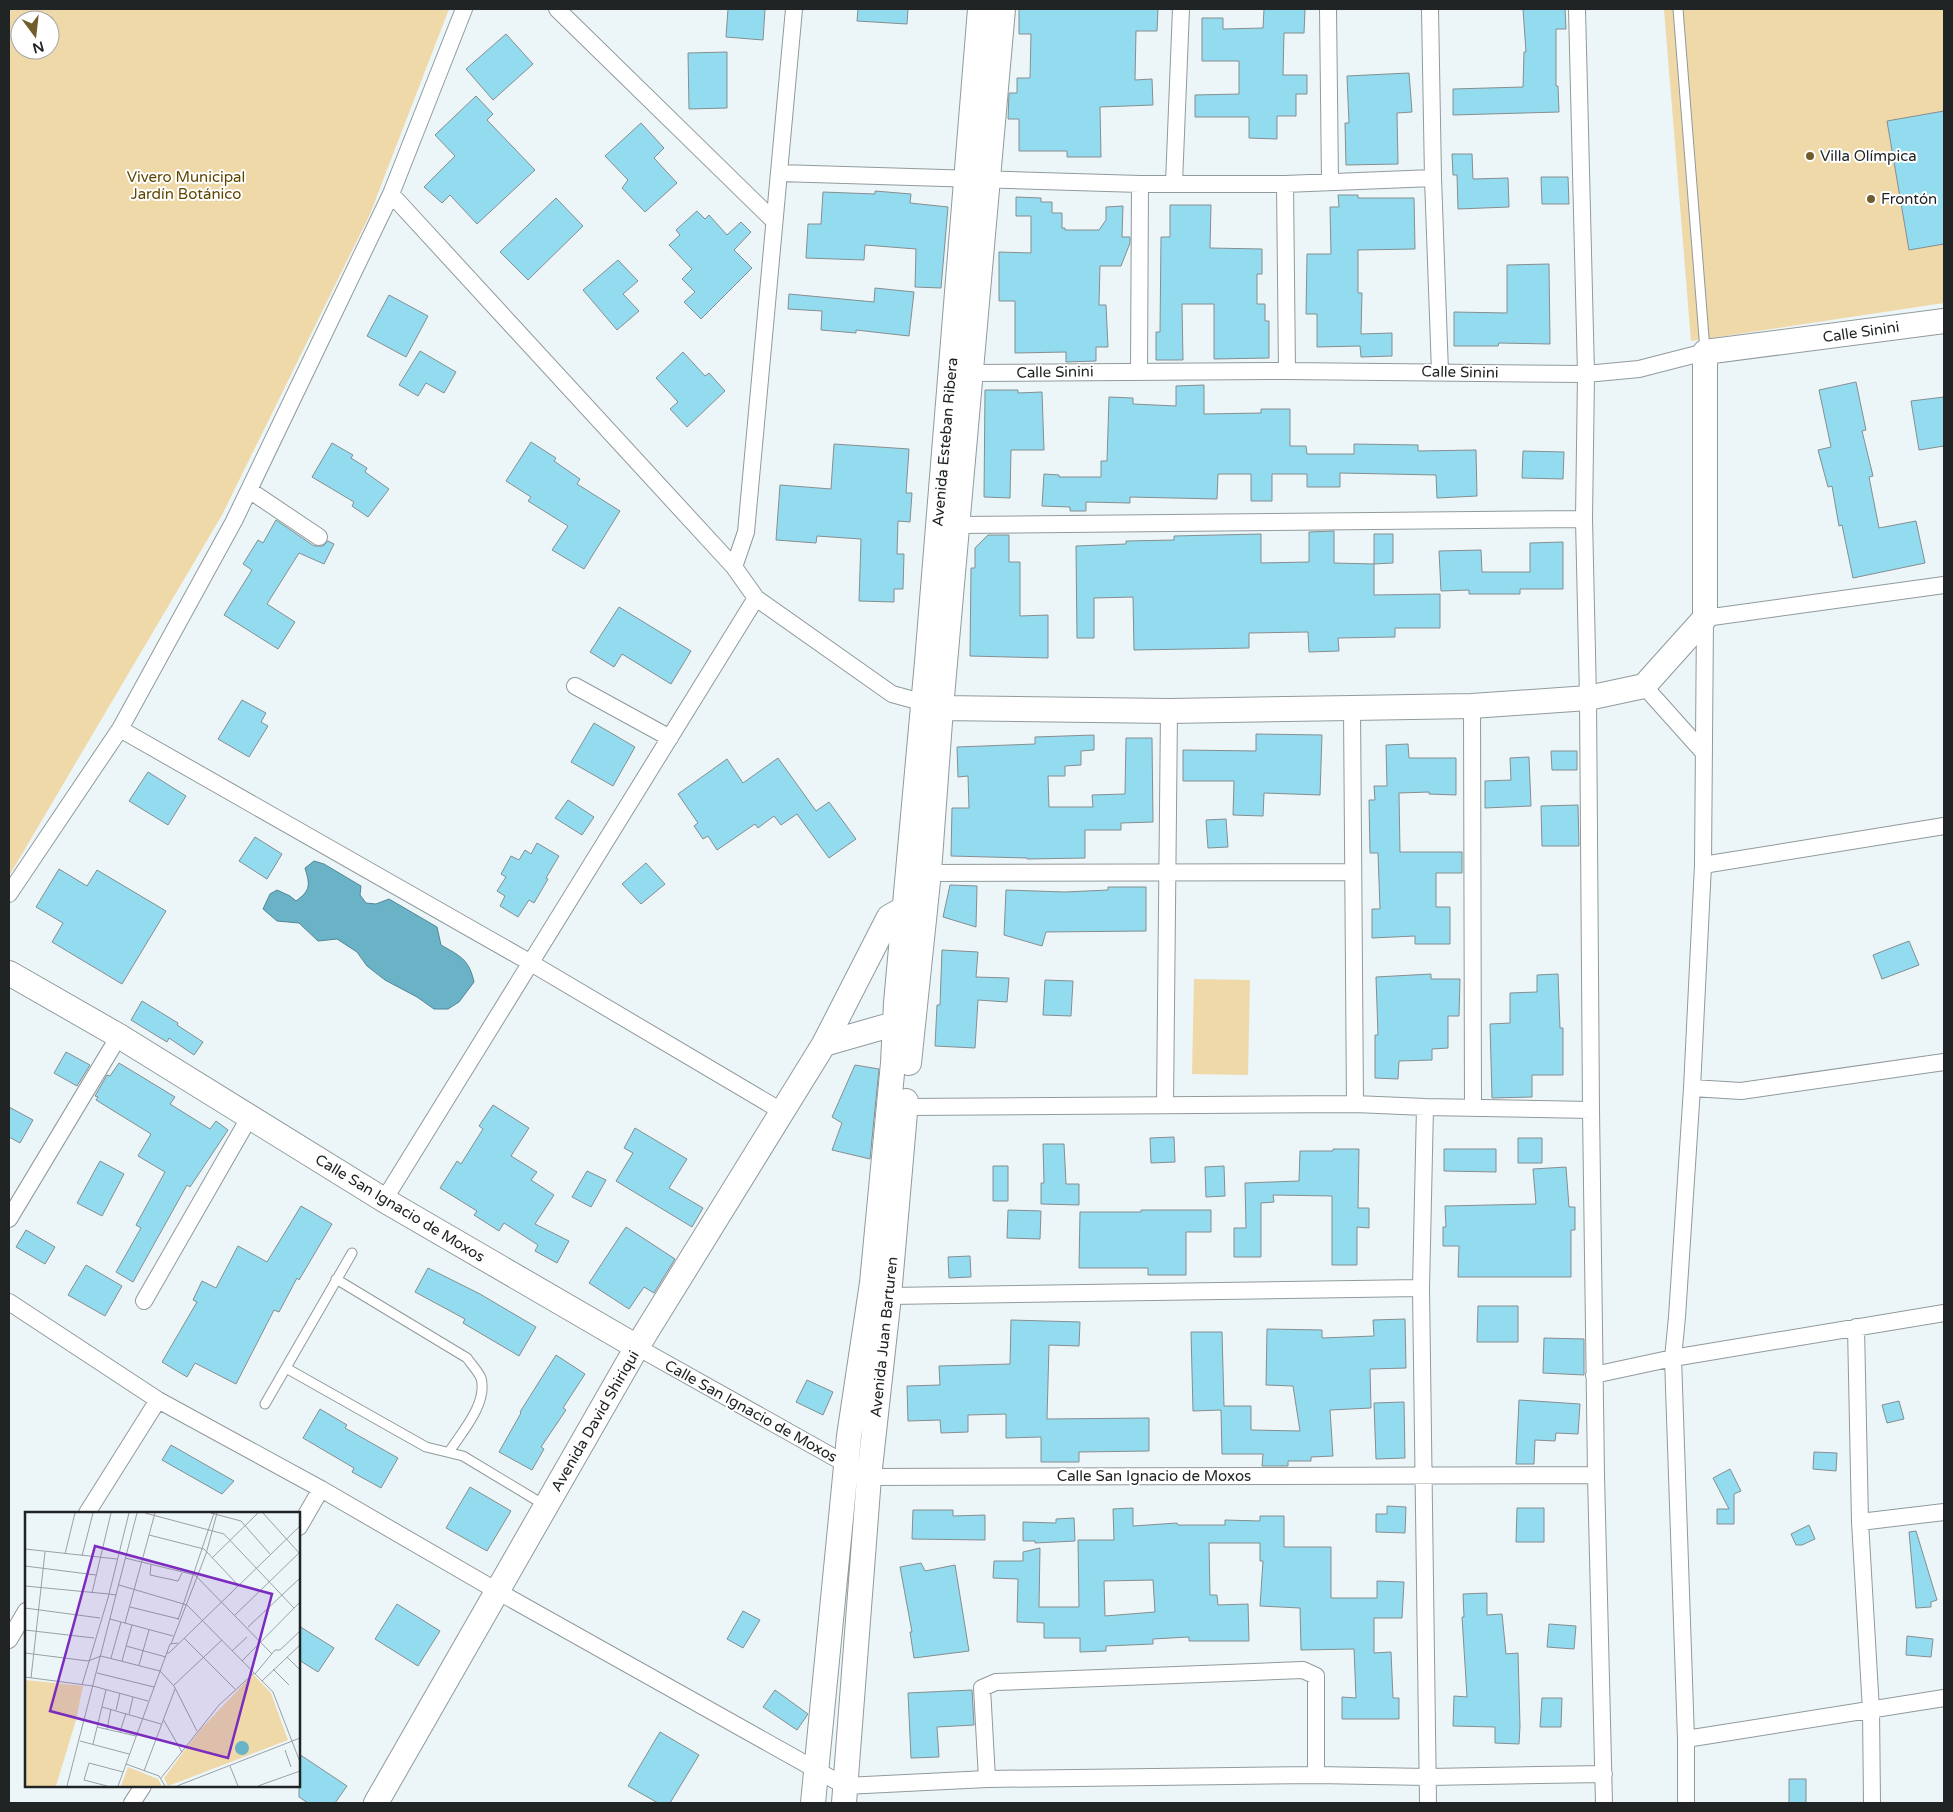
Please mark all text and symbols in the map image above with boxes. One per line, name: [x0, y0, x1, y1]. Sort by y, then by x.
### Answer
north arrow: [10, 10, 60, 60]
text: N: [31, 37, 46, 57]
place label: Villa Olímpica: [1820, 147, 1917, 165]
marker: Villa Olímpica: [1804, 150, 1816, 162]
park label: Vivero Municipal Jardín Botánico: [127, 168, 245, 203]
place label: Frontón: [1881, 190, 1937, 208]
marker: Frontón: [1865, 193, 1877, 205]
street label: Calle Sinini: [1821, 318, 1901, 346]
street label: Avenida Esteban Ribera: [929, 357, 961, 527]
street label: Calle Sinini: [1016, 362, 1094, 382]
street label: Calle Sinini: [1421, 362, 1499, 382]
street label: Calle San Ignacio de Moxos: [312, 1150, 488, 1266]
street label: Avenida Juan Barturen: [867, 1256, 901, 1418]
street label: Avenida David Shiriqui: [547, 1347, 643, 1495]
street label: Calle San Ignacio de Moxos: [662, 1356, 840, 1466]
street label: Calle San Ignacio de Moxos: [1057, 1467, 1251, 1485]
inset map: [25, 1512, 300, 1787]

